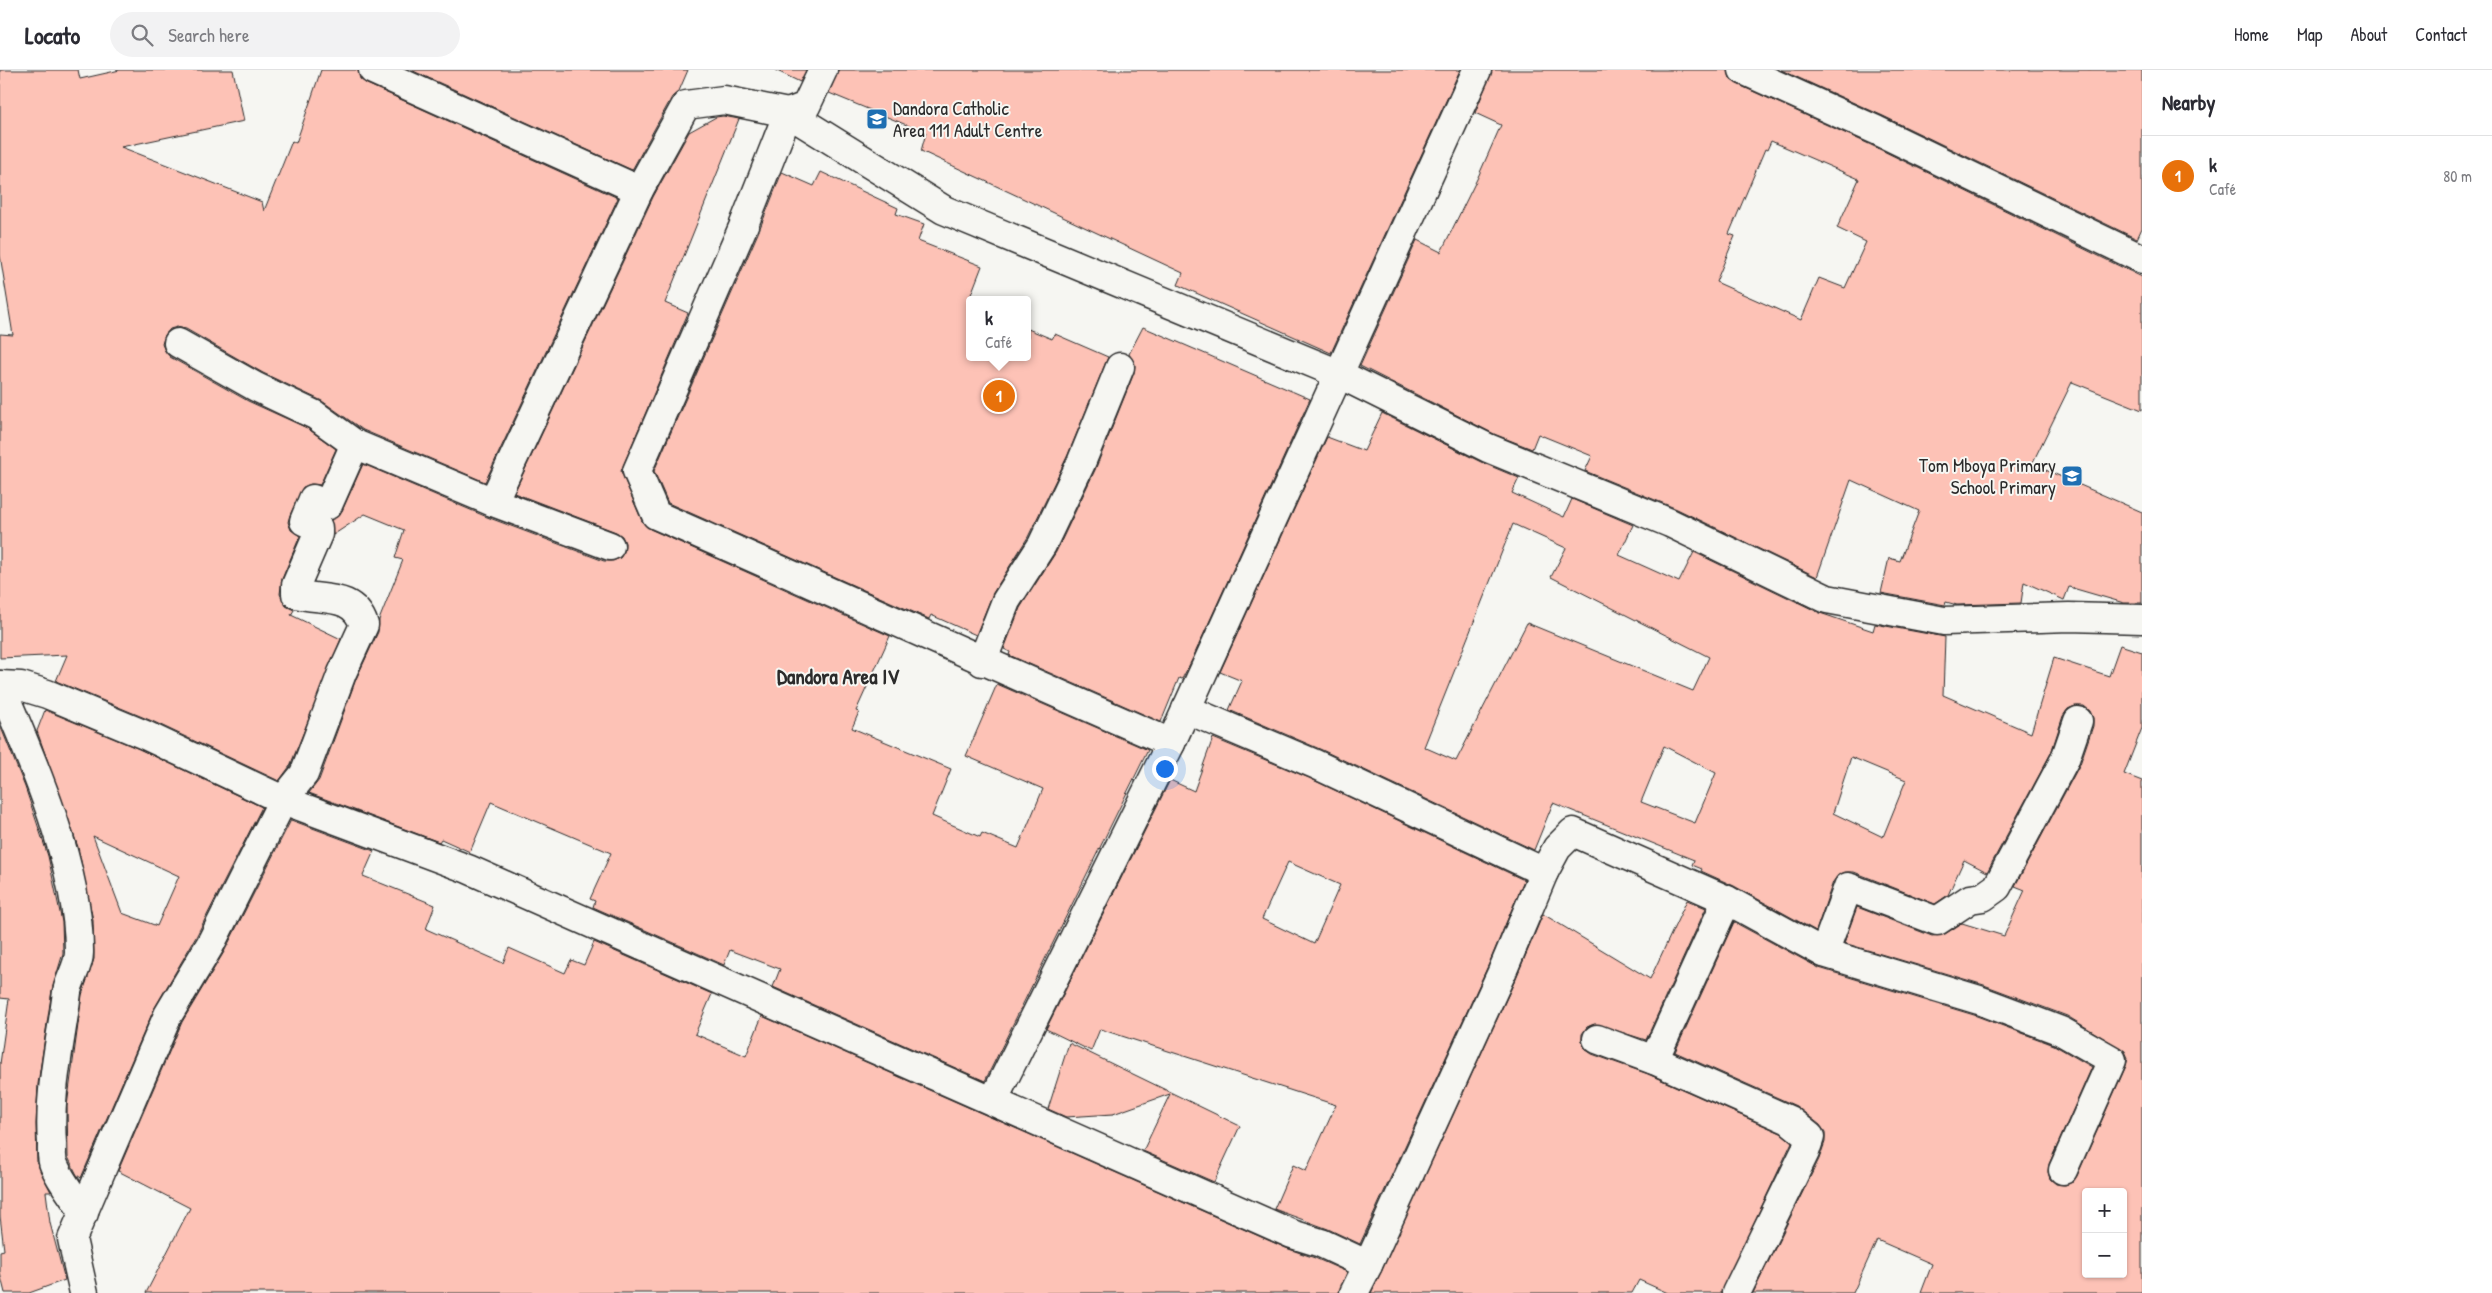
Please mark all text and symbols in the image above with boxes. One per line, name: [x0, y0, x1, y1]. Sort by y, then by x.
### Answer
search box: [110, 12, 460, 57]
text: Locato: [25, 19, 80, 51]
icon: search: [128, 21, 156, 49]
text: Search here: [168, 22, 249, 48]
text: Home: [2234, 22, 2269, 47]
text: Map: [2297, 22, 2322, 47]
text: About: [2350, 22, 2387, 47]
text: Contact: [2415, 22, 2467, 47]
text: Nearby: [2162, 88, 2215, 117]
place label: Dandora Catholic Area 111 Adult Centre: [893, 95, 1043, 143]
school or university icon: Dandora Catholic Area 111 Adult Centre: [865, 107, 889, 131]
text: k: [2209, 152, 2217, 178]
text: 1: [2175, 165, 2181, 187]
text: 80 m: [2443, 165, 2472, 187]
text: Café: [2209, 178, 2236, 200]
popup: [966, 296, 1031, 361]
text: k: [985, 305, 993, 331]
text: Café: [985, 331, 1012, 353]
pin: 1: [983, 377, 1015, 415]
place label: Tom Mboya Primary School Primary: [1919, 452, 2056, 500]
school or university icon: Tom Mboya Primary School Primary: [2060, 464, 2084, 488]
district label: Dandora Area IV: [777, 662, 900, 691]
your location: [1152, 756, 1178, 782]
map controls: [2082, 1188, 2127, 1278]
button: +: [2082, 1188, 2127, 1233]
button: −: [2082, 1233, 2127, 1278]

